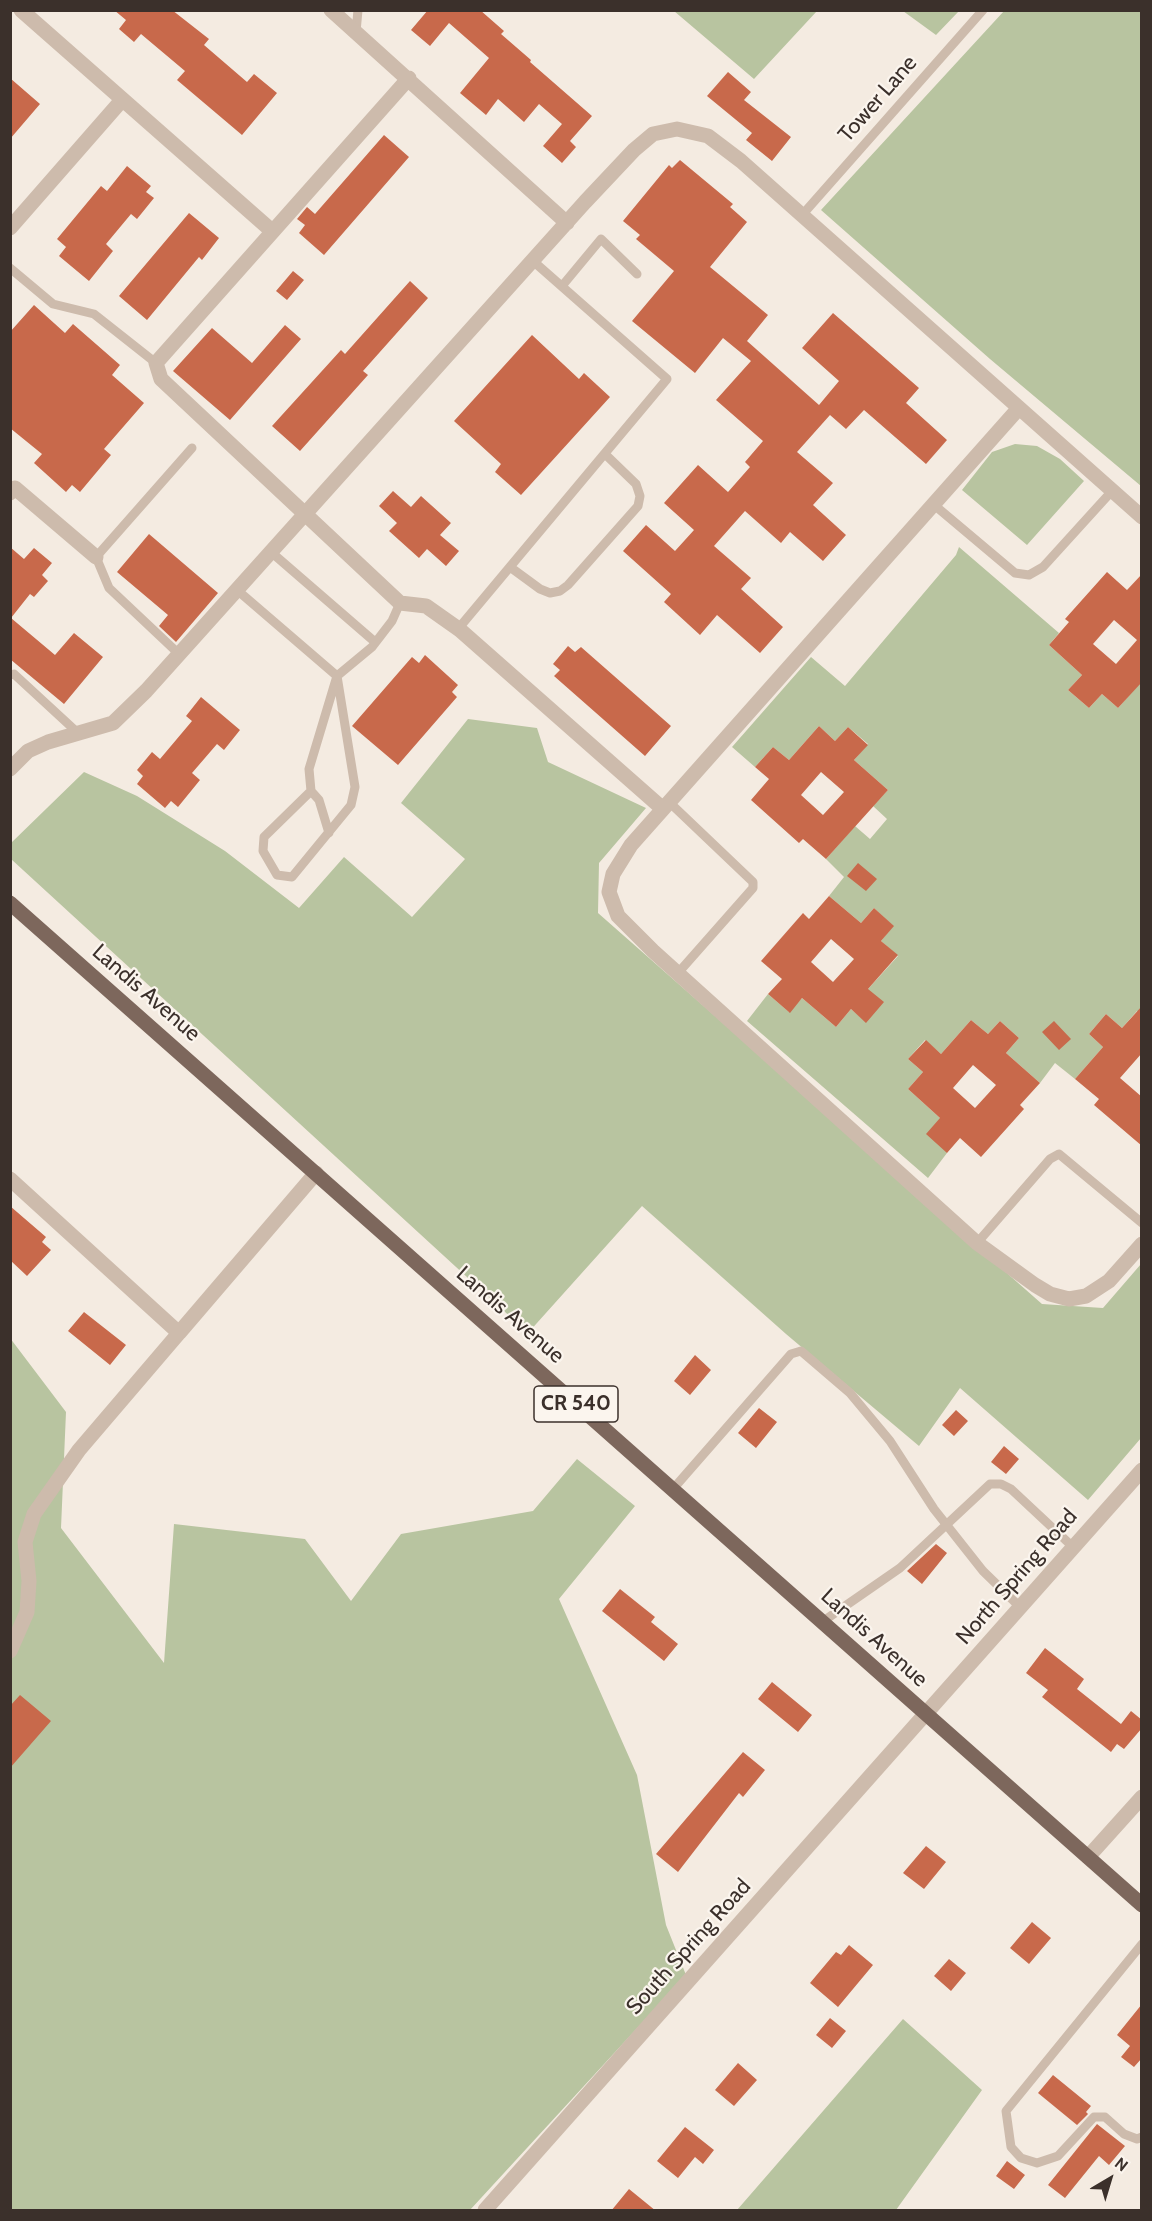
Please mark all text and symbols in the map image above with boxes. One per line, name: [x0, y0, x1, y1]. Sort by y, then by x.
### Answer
street label: Tower Lane: [833, 50, 923, 148]
street label: Landis Avenue: [87, 939, 205, 1047]
street label: Landis Avenue: [451, 1261, 569, 1369]
road number: CR 540: [534, 1386, 618, 1422]
street label: North Spring Road: [951, 1504, 1083, 1650]
street label: Landis Avenue: [815, 1583, 933, 1693]
street label: South Spring Road: [621, 1874, 757, 2020]
north arrow: [1080, 2149, 1140, 2209]
text: N: [1111, 2153, 1132, 2175]

